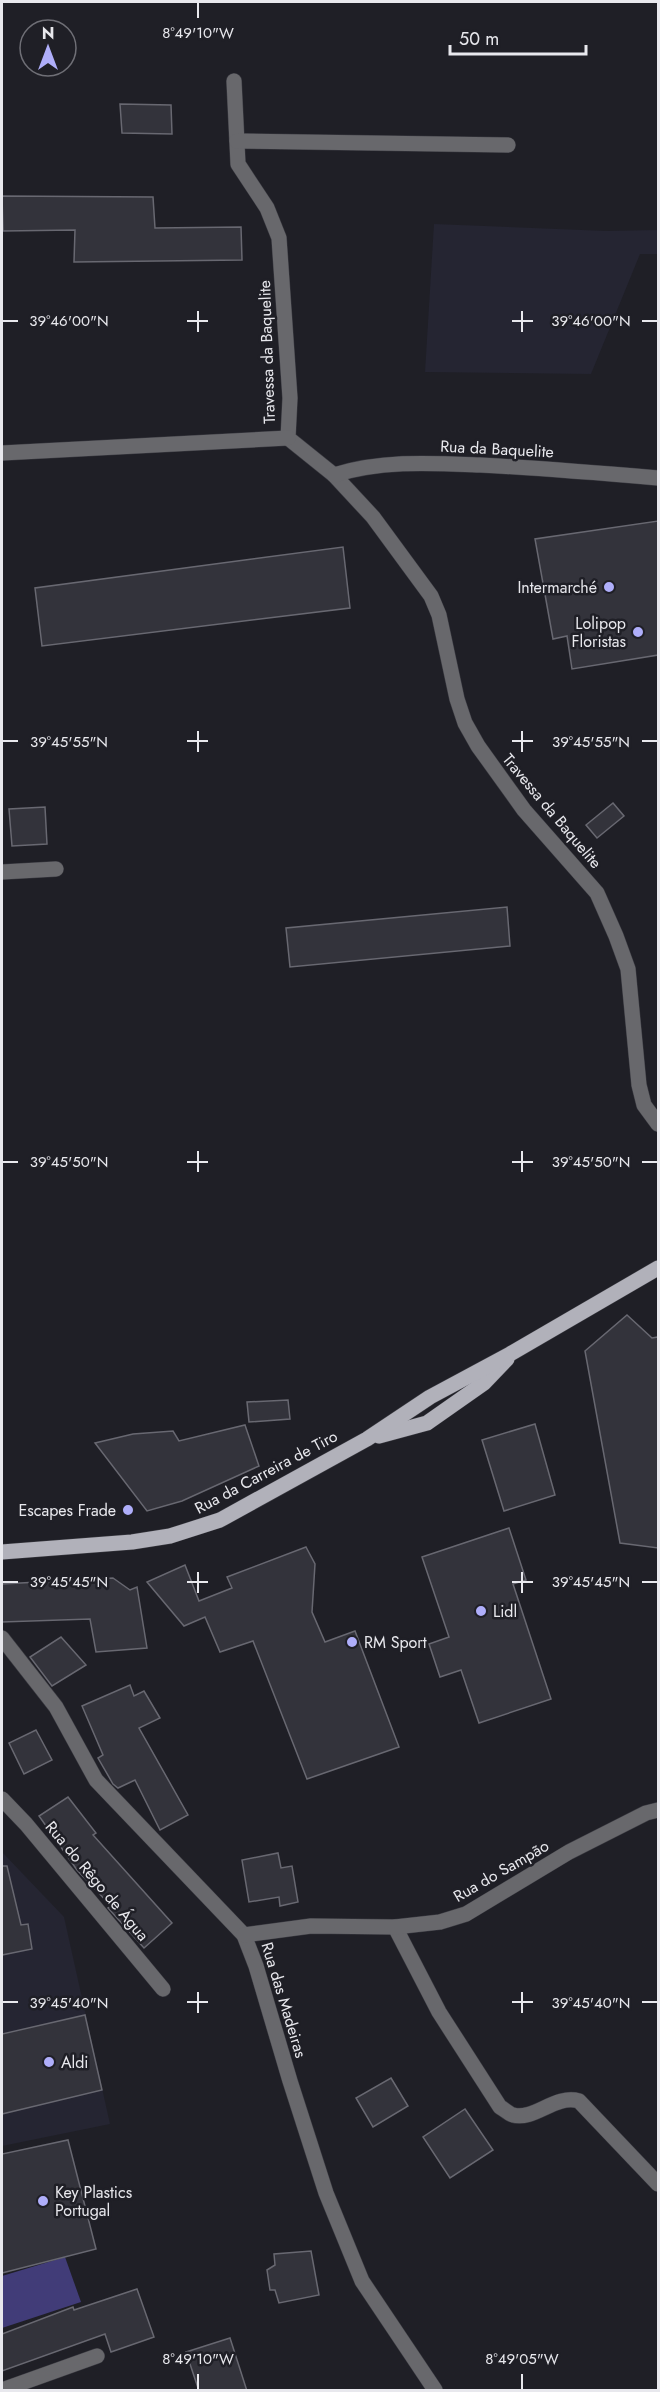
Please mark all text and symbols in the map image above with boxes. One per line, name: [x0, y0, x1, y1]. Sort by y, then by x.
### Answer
north arrow: [18, 18, 78, 78]
scale bar: [450, 18, 586, 56]
text: N: [42, 22, 54, 45]
text: 8°49'10"W: [162, 22, 234, 44]
text: 50 m: [459, 26, 499, 52]
street label: Travessa da Baquelite: [253, 280, 281, 424]
text: 39°46'00"N: [29, 310, 109, 332]
text: 39°46'00"N: [551, 310, 631, 332]
street label: Rua da Baquelite: [440, 435, 554, 463]
place label: Intermarché: [517, 576, 597, 599]
marker: Intermarché: [602, 580, 616, 594]
place label: Lolipop Floristas: [572, 612, 626, 653]
marker: Lolipop Floristas: [631, 625, 645, 639]
text: 39°45'55"N: [30, 731, 108, 753]
text: 39°45'55"N: [552, 731, 630, 753]
street label: Travessa da Baquelite: [497, 749, 607, 873]
text: 39°45'50"N: [30, 1151, 108, 1173]
text: 39°45'50"N: [552, 1151, 630, 1173]
street label: Rua da Carreira de Tiro: [190, 1424, 342, 1519]
place label: Escapes Frade: [19, 1499, 116, 1522]
marker: Escapes Frade: [121, 1503, 135, 1517]
text: 39°45'45"N: [30, 1571, 108, 1593]
text: 39°45'45"N: [552, 1571, 630, 1593]
place label: Lidl: [493, 1600, 517, 1623]
marker: Lidl: [474, 1604, 488, 1618]
place label: RM Sport: [364, 1631, 427, 1654]
marker: RM Sport: [345, 1635, 359, 1649]
street label: Rua do Rêgo de Água: [40, 1816, 154, 1946]
street label: Rua do Sampão: [449, 1834, 553, 1908]
street label: Rua das Madeiras: [255, 1939, 313, 2061]
text: 39°45'40"N: [30, 1992, 108, 2014]
text: 39°45'40"N: [552, 1992, 630, 2014]
place label: Aldi: [61, 2051, 89, 2074]
marker: Aldi: [42, 2055, 56, 2069]
place label: Key Plastics Portugal: [55, 2181, 132, 2222]
marker: Key Plastics Portugal: [36, 2194, 50, 2208]
text: 8°49'10"W: [162, 2348, 234, 2370]
text: 8°49'05"W: [485, 2348, 559, 2370]

